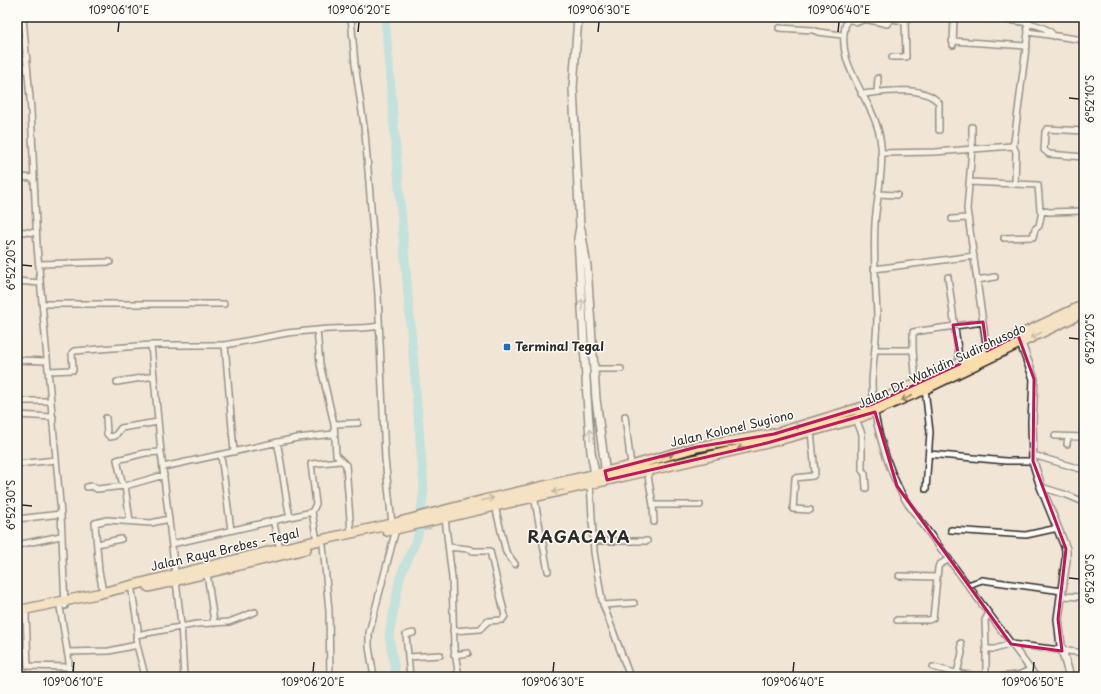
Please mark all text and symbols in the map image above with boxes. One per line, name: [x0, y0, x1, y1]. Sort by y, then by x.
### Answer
text: 109°06'10"E: [89, 2, 149, 17]
text: 109°06'20"E: [327, 2, 391, 17]
text: 109°06'30"E: [568, 2, 630, 17]
text: 109°06'40"E: [808, 2, 870, 17]
text: 6°52'10"S: [1082, 75, 1097, 123]
text: 6°52'20"S: [3, 240, 18, 290]
one-way arrow: [578, 299, 585, 312]
text: 6°52'20"S: [1082, 314, 1097, 364]
street label: Jalan Dr. Wahidin Sudirohusodo: [855, 318, 1029, 412]
one-way arrow: [1031, 332, 1043, 340]
place label: Terminal Tegal: [515, 337, 604, 355]
marker: Terminal Tegal: [502, 342, 512, 352]
one-way arrow: [901, 395, 913, 402]
street label: Jalan Kolonel Sugiono: [668, 405, 796, 451]
one-way arrow: [788, 423, 801, 430]
one-way arrow: [586, 429, 593, 442]
one-way arrow: [736, 445, 749, 453]
one-way arrow: [662, 451, 675, 459]
text: 6°52'30"S: [3, 480, 18, 530]
one-way arrow: [552, 487, 565, 495]
one-way arrow: [481, 495, 494, 502]
street label: Jalan Raya Brebes - Tegal: [149, 523, 301, 575]
district label: RAGACAYA: [527, 524, 631, 548]
text: 6°52'30"S: [1082, 554, 1097, 604]
text: 109°06'10"E: [43, 674, 103, 689]
text: 109°06'20"E: [281, 674, 345, 689]
text: 109°06'30"E: [522, 674, 584, 689]
text: 109°06'40"E: [762, 674, 824, 689]
text: 109°06'50"E: [1002, 674, 1064, 689]

